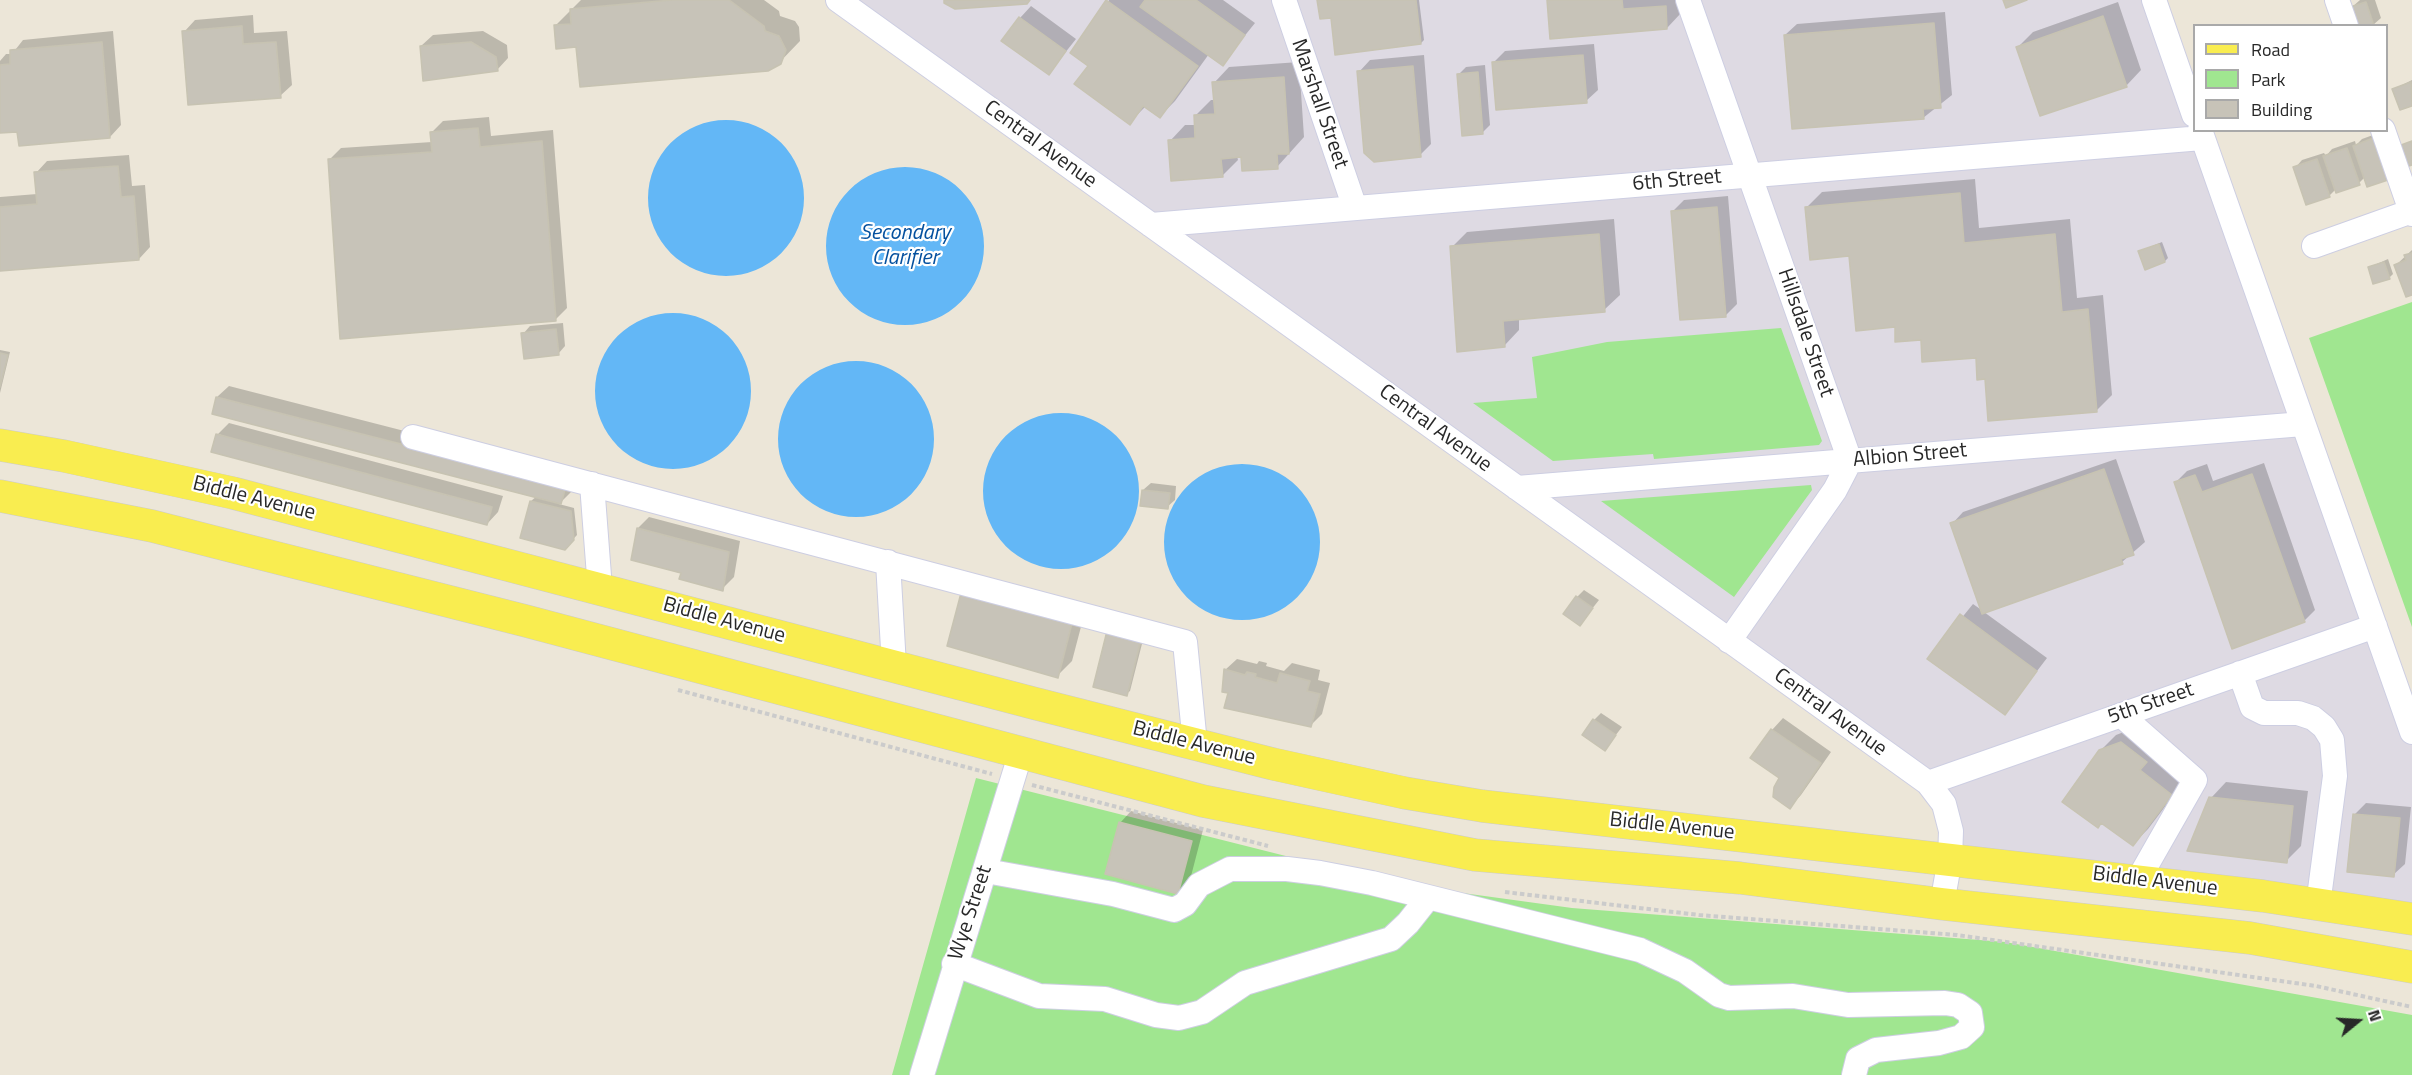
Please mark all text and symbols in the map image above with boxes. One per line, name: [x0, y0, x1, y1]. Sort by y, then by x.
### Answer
legend: [2193, 24, 2388, 132]
street label: Marshall Street: [1285, 36, 1353, 172]
text: Road: [2251, 36, 2290, 63]
text: Park: [2251, 66, 2285, 93]
street label: Central Avenue: [979, 96, 1101, 194]
text: Building: [2251, 96, 2312, 123]
street label: 6th Street: [1631, 165, 1723, 197]
water label: Secondary Clarifier: [860, 221, 950, 272]
street label: Hillsdale Street: [1771, 266, 1839, 400]
street label: Central Avenue: [1374, 380, 1496, 478]
street label: Albion Street: [1852, 438, 1968, 474]
street label: Biddle Avenue: [190, 472, 318, 526]
street label: Biddle Avenue: [660, 593, 788, 649]
street label: Central Avenue: [1769, 664, 1891, 762]
street label: 5th Street: [2105, 678, 2197, 730]
street label: Biddle Avenue: [1130, 717, 1258, 771]
street label: Biddle Avenue: [1608, 808, 1736, 846]
street label: Biddle Avenue: [2091, 862, 2219, 902]
street label: Wye Street: [944, 863, 998, 963]
north arrow: [2328, 991, 2388, 1051]
text: N: [2362, 1006, 2388, 1024]

